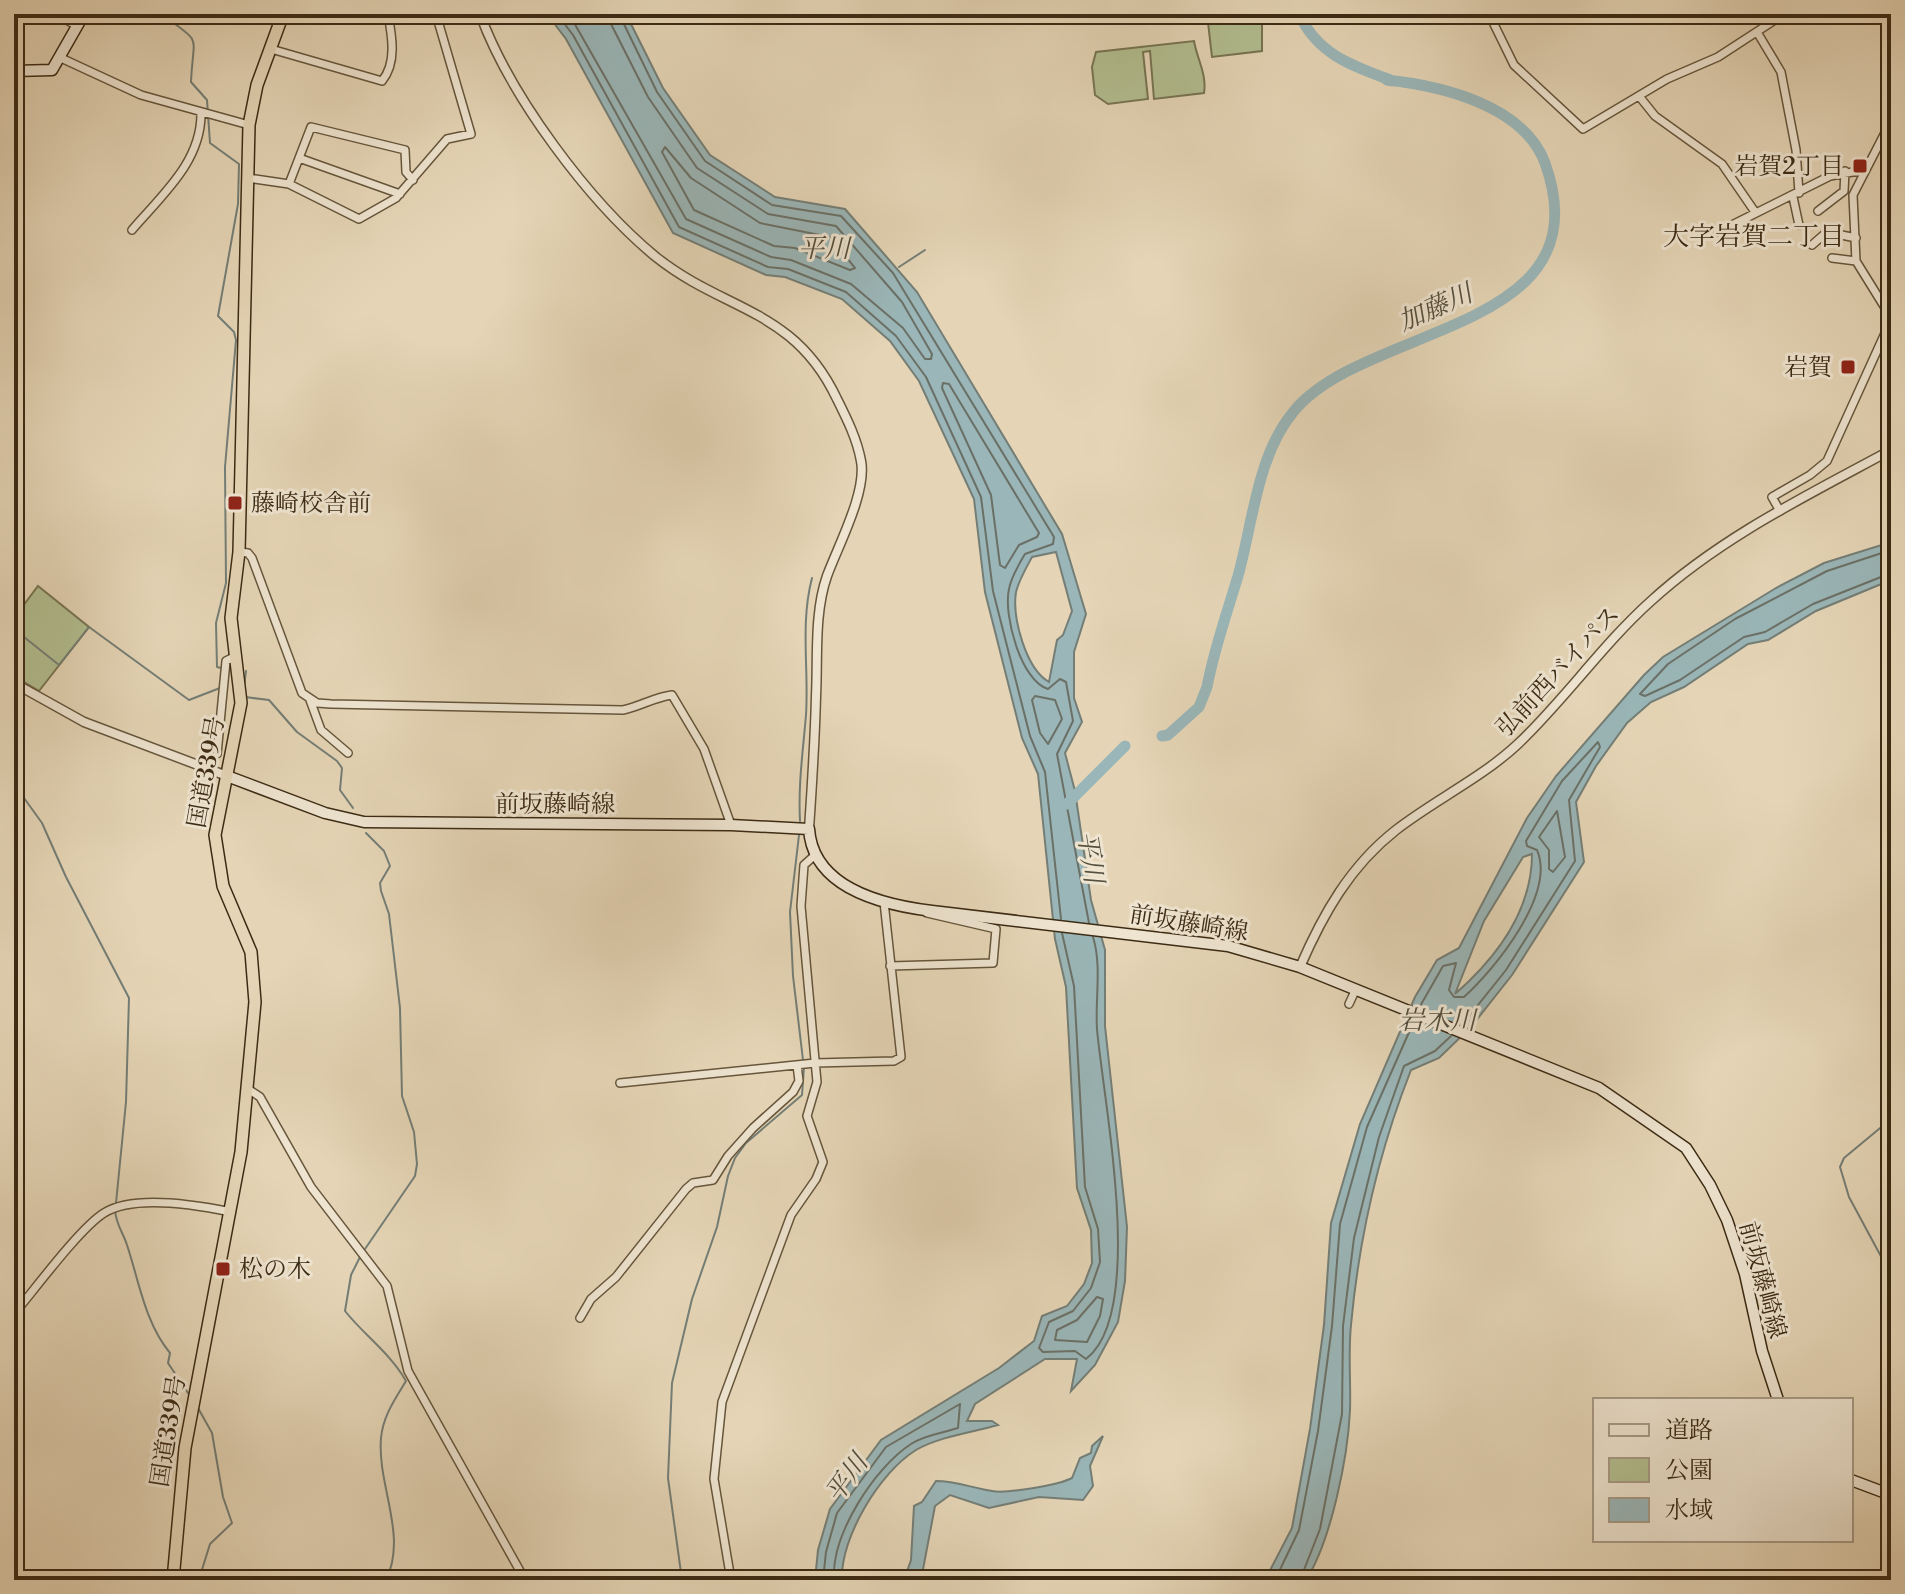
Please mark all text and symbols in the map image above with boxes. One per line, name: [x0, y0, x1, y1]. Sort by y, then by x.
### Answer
place label: 岩賀2丁目: [1734, 152, 1844, 182]
marker: 岩賀2丁目: [1851, 157, 1869, 175]
district label: 大字岩賀二丁目: [1663, 221, 1845, 253]
water label: 平川: [798, 233, 853, 265]
water label: 加藤川: [1393, 276, 1480, 338]
place label: 岩賀: [1784, 353, 1832, 383]
marker: 岩賀: [1839, 358, 1857, 376]
place label: 藤崎校舎前: [251, 489, 371, 519]
marker: 藤崎校舎前: [226, 494, 244, 512]
street label: 弘前西バイパス: [1491, 600, 1627, 743]
street label: 国道339号: [182, 714, 232, 830]
street label: 前坂藤崎線: [495, 790, 615, 820]
water label: 平川: [1070, 829, 1110, 888]
street label: 前坂藤崎線: [1127, 900, 1250, 948]
water label: 岩木川: [1398, 1005, 1479, 1037]
street label: 前坂藤崎線: [1732, 1218, 1792, 1342]
place label: 松の木: [239, 1255, 311, 1285]
marker: 松の木: [214, 1260, 232, 1278]
street label: 国道339号: [145, 1373, 193, 1489]
legend: [1593, 1398, 1853, 1542]
text: 道路: [1665, 1416, 1713, 1446]
water label: 平川: [819, 1446, 877, 1509]
text: 公園: [1665, 1456, 1713, 1486]
text: 水域: [1665, 1496, 1713, 1526]

